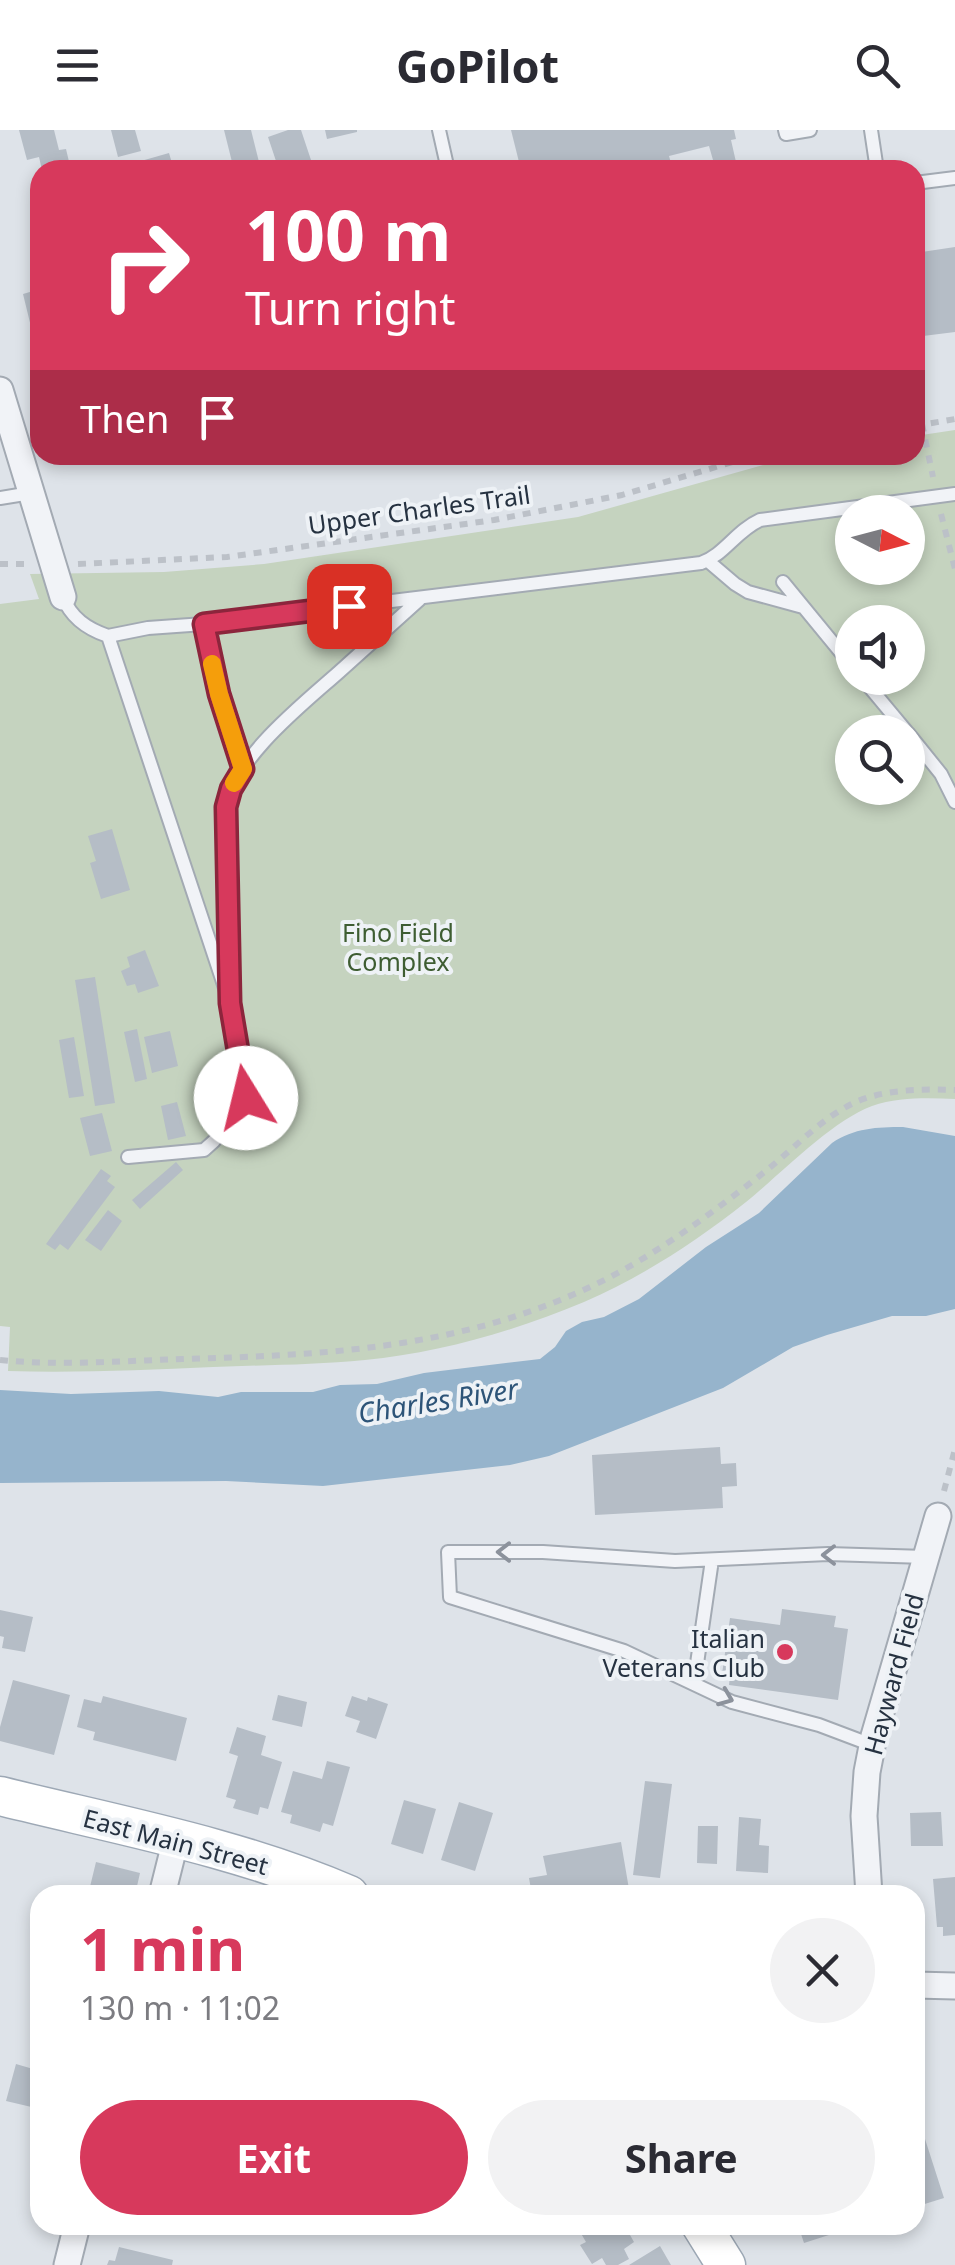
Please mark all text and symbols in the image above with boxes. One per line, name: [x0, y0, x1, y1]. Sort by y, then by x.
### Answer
text: GoPilot: [396, 35, 559, 96]
icon: menu: [50, 38, 105, 93]
icon: search: [850, 38, 905, 93]
text: 100 m: [245, 186, 452, 282]
icon: right: [80, 200, 210, 330]
text: Turn right: [245, 277, 456, 338]
icon: arrive: [190, 390, 245, 445]
text: Then: [80, 392, 170, 444]
street label: Upper Charles Trail: [306, 477, 532, 541]
north arrow: [835, 495, 925, 585]
map controls: [835, 495, 925, 805]
pin: [307, 564, 392, 649]
icon: arrive: [322, 579, 377, 634]
button: sound: [835, 605, 925, 695]
button: search: [835, 715, 925, 805]
park label: Fino Field Complex: [342, 915, 454, 978]
position arrow: [194, 1046, 298, 1150]
water label: Charles River: [355, 1368, 523, 1431]
one-way arrow: [496, 1541, 512, 1563]
one-way arrow: [820, 1544, 836, 1565]
street label: Hayward Field: [855, 1589, 931, 1759]
place label: Italian Veterans Club: [602, 1621, 765, 1684]
marker: Italian Veterans Club: [774, 1641, 796, 1663]
one-way arrow: [716, 1686, 734, 1706]
street label: East Main Street: [80, 1800, 272, 1882]
text: 1 min: [80, 1907, 245, 1989]
button: close: [770, 1918, 875, 2023]
text: 130 m · 11:02: [80, 1986, 280, 2029]
button: Exit: [80, 2100, 468, 2215]
button: Share: [488, 2100, 875, 2215]

